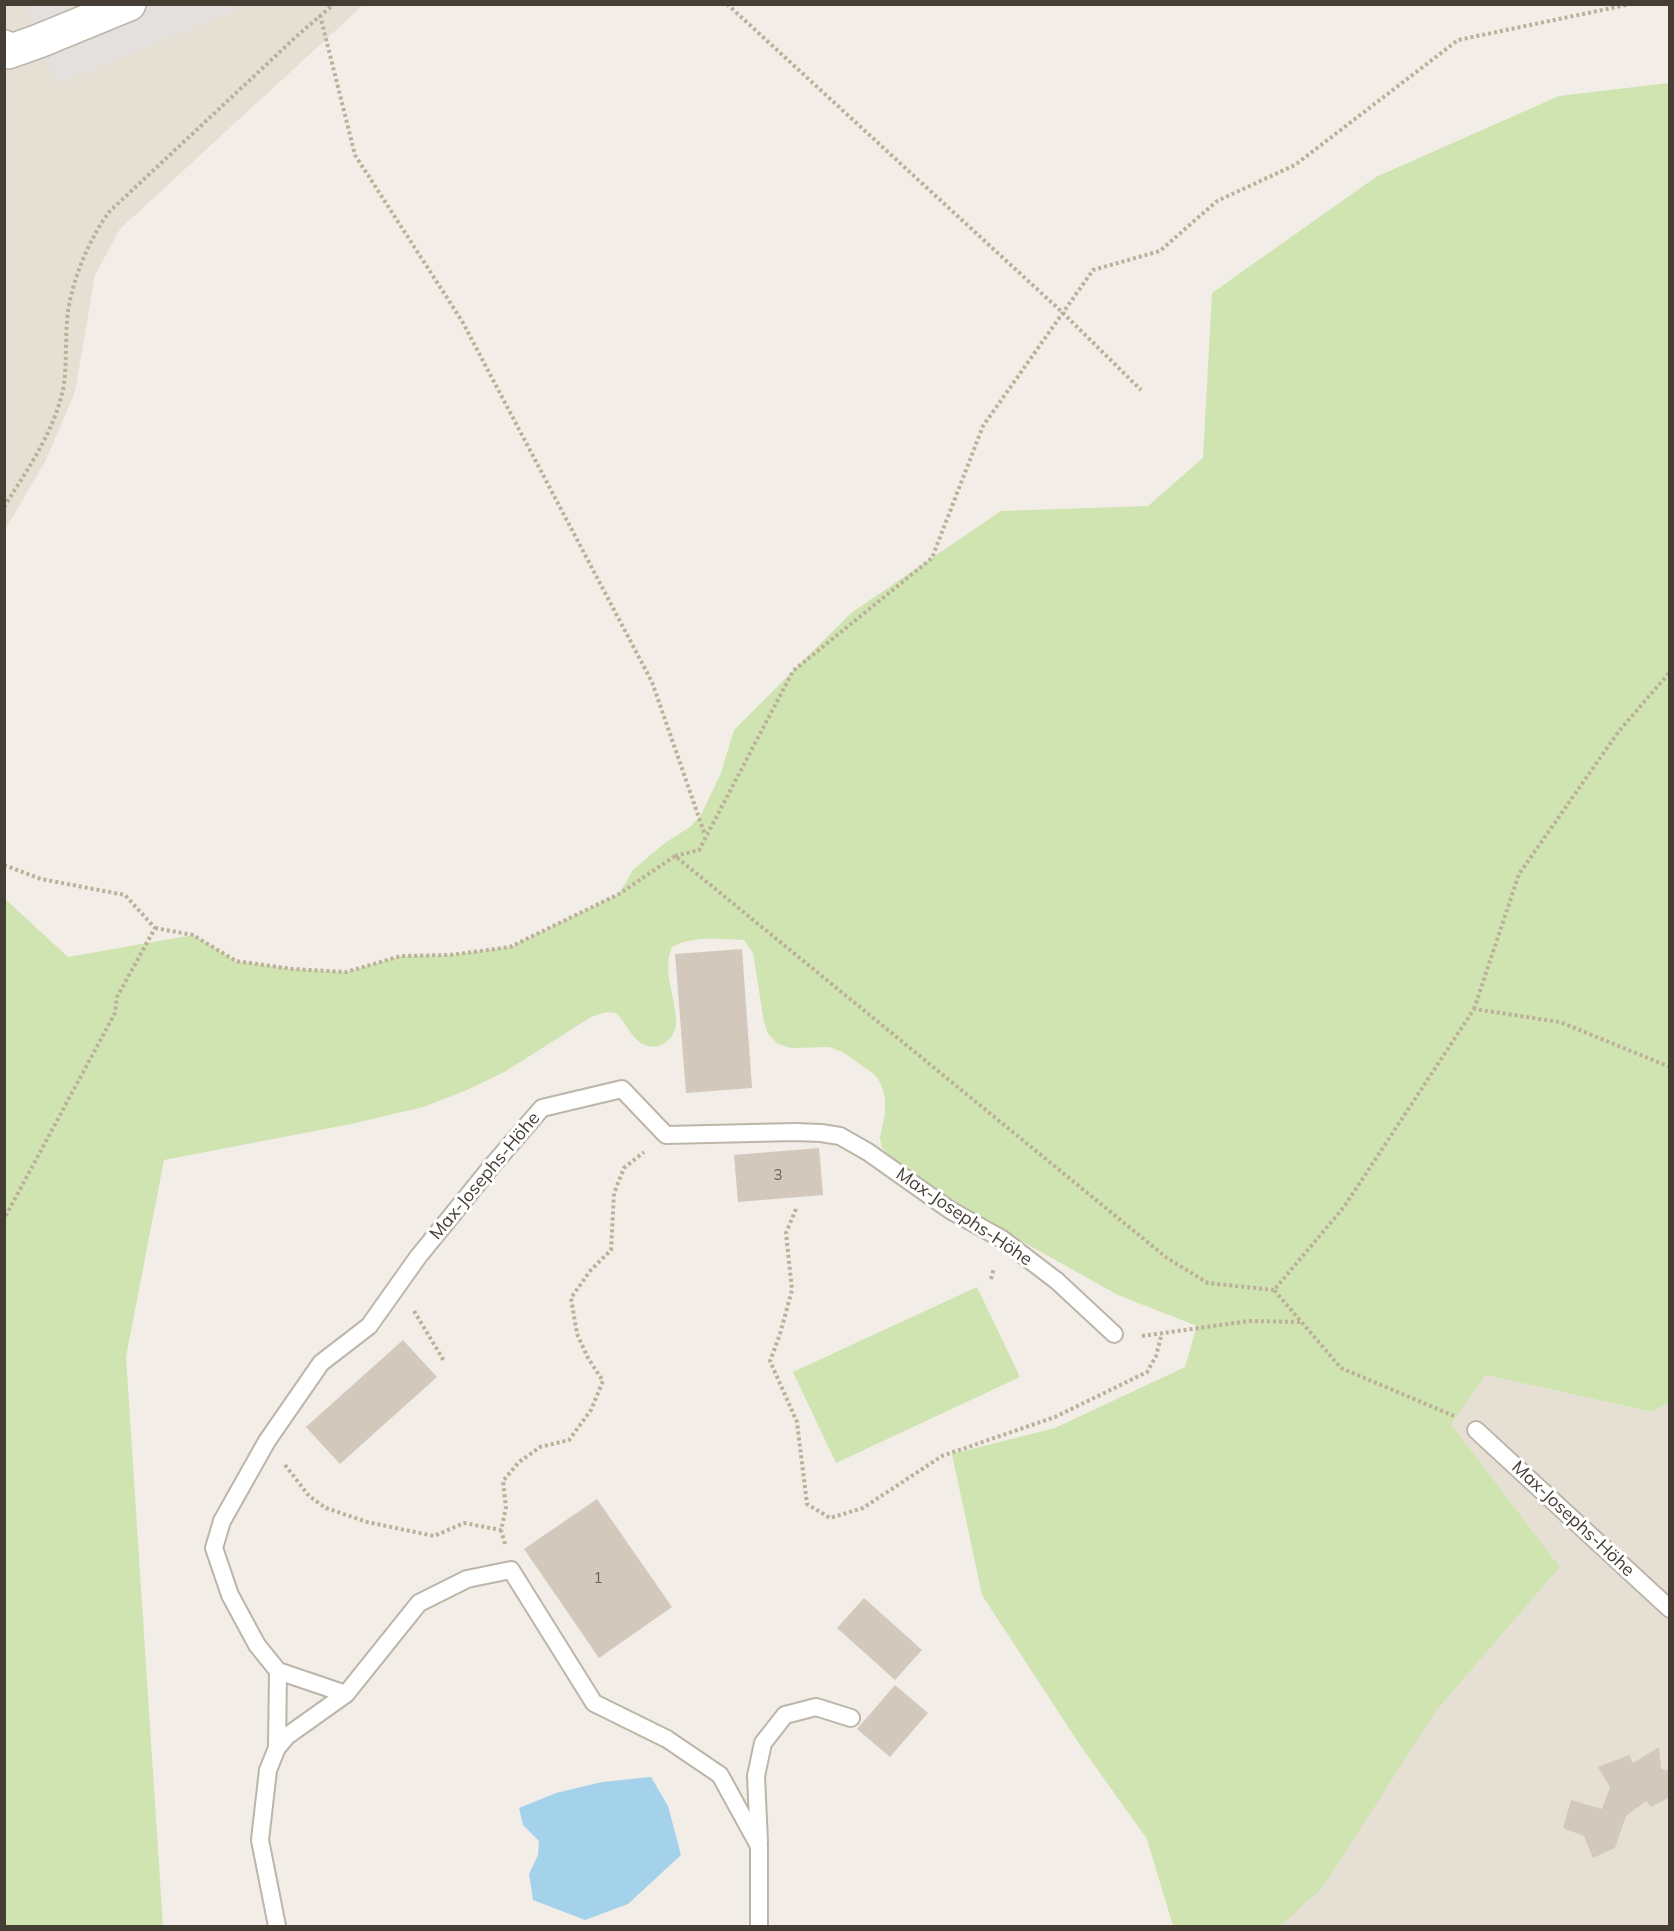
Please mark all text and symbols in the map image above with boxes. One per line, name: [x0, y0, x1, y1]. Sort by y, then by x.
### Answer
street label: Max-Josephs-Höhe: [425, 1108, 545, 1244]
street label: Max-Josephs-Höhe: [892, 1163, 1036, 1271]
house number: 3: [774, 1166, 782, 1184]
street label: Max-Josephs-Höhe: [1507, 1457, 1639, 1581]
house number: 1: [594, 1569, 602, 1587]

